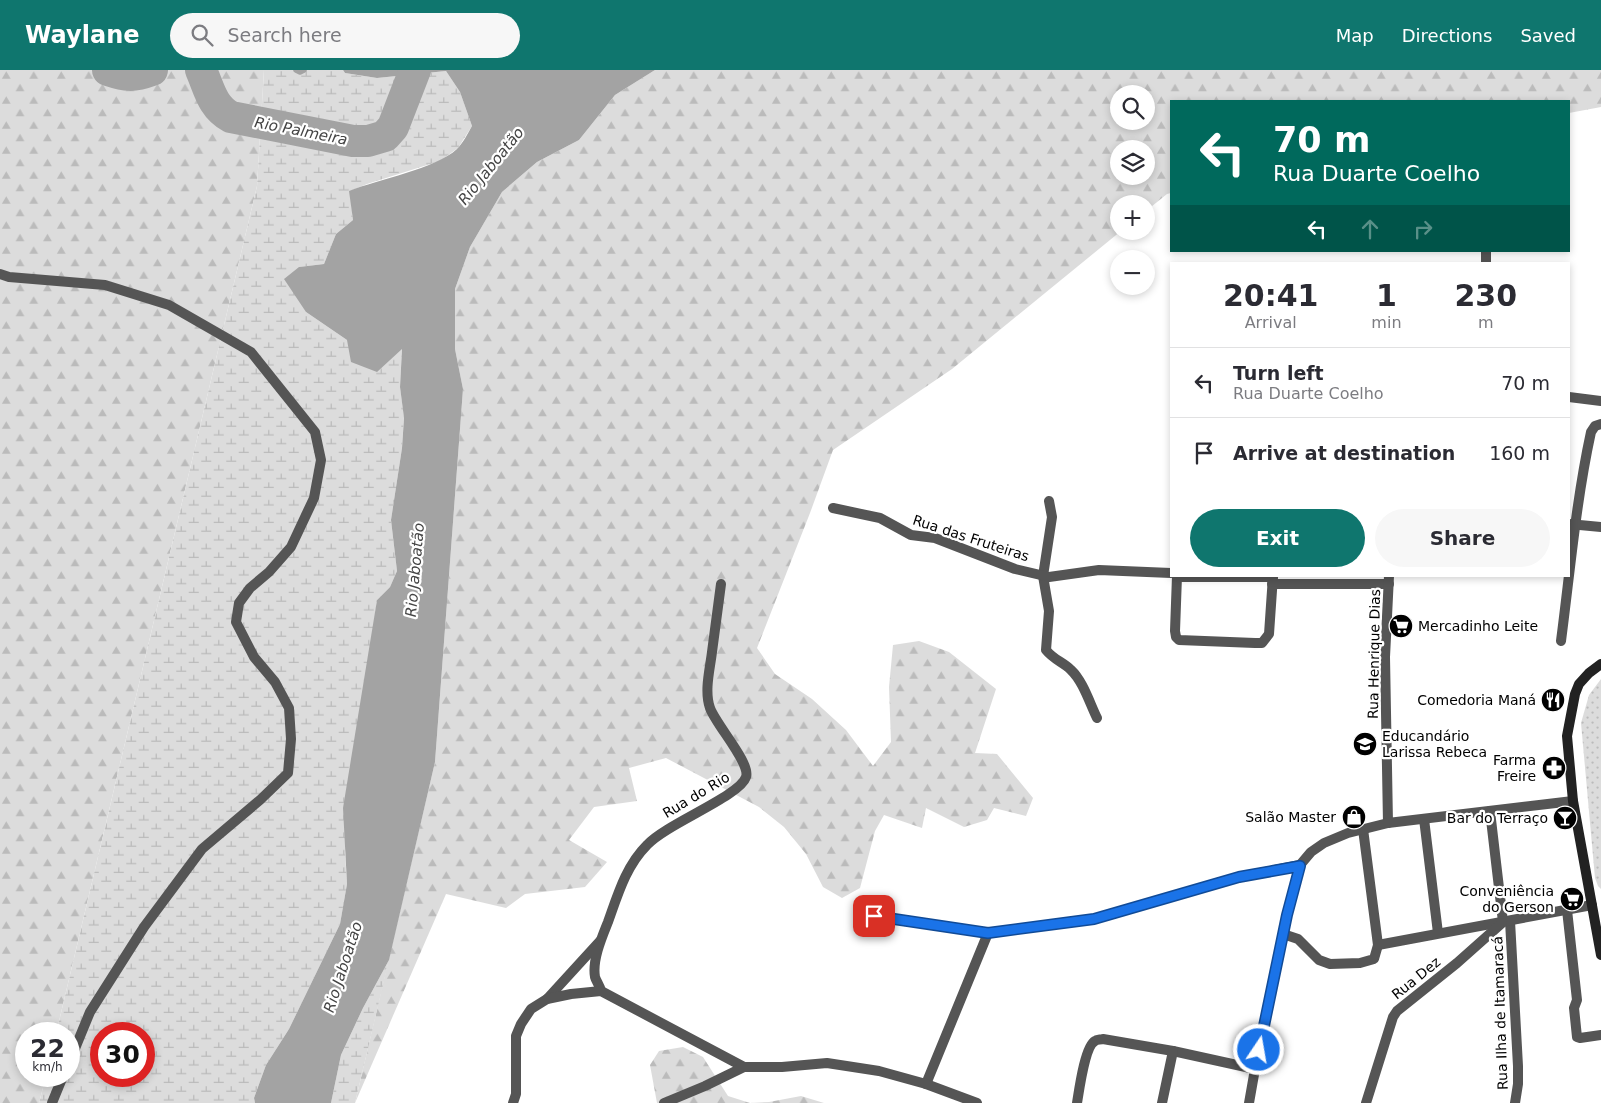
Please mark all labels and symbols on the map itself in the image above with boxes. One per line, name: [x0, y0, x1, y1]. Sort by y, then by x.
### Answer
water label: Rio Palmeira: [253, 113, 349, 149]
water label: Rio Jaboatão: [454, 124, 528, 208]
street label: Rua das Fruteiras: [911, 512, 1031, 564]
water label: Rio Jaboatão: [402, 522, 428, 618]
street label: Rua Henrique Dias: [1365, 589, 1383, 719]
supermarket icon: Mercadinho Leite: [1388, 613, 1414, 639]
place label: Mercadinho Leite: [1418, 618, 1538, 634]
restaurant icon: Comedoria Maná: [1540, 687, 1566, 713]
place label: Comedoria Maná: [1417, 692, 1536, 708]
place label: Educandário Larissa Rebeca: [1382, 728, 1487, 760]
school or university icon: Educandário Larissa Rebeca: [1352, 731, 1378, 757]
place label: Farma Freire: [1493, 752, 1536, 784]
pharmacy icon: Farma Freire: [1541, 755, 1567, 781]
street label: Rua do Rio: [660, 769, 732, 821]
shop icon: Salão Master: [1341, 804, 1367, 830]
bar icon: Bar do Terraço: [1552, 805, 1578, 831]
place label: Salão Master: [1245, 809, 1336, 825]
place label: Bar do Terraço: [1447, 810, 1548, 826]
place label: Conveniência do Gerson: [1459, 883, 1554, 915]
supermarket icon: Conveniência do Gerson: [1559, 886, 1585, 912]
pin: [853, 895, 895, 937]
water label: Rio Jaboatão: [320, 919, 366, 1015]
street label: Rua Ilha de Itamaracá: [1489, 936, 1511, 1090]
street label: Rua Dez: [1389, 954, 1443, 1002]
speed limit sign: 30: [90, 1022, 155, 1087]
position arrow: [1232, 1023, 1284, 1075]

